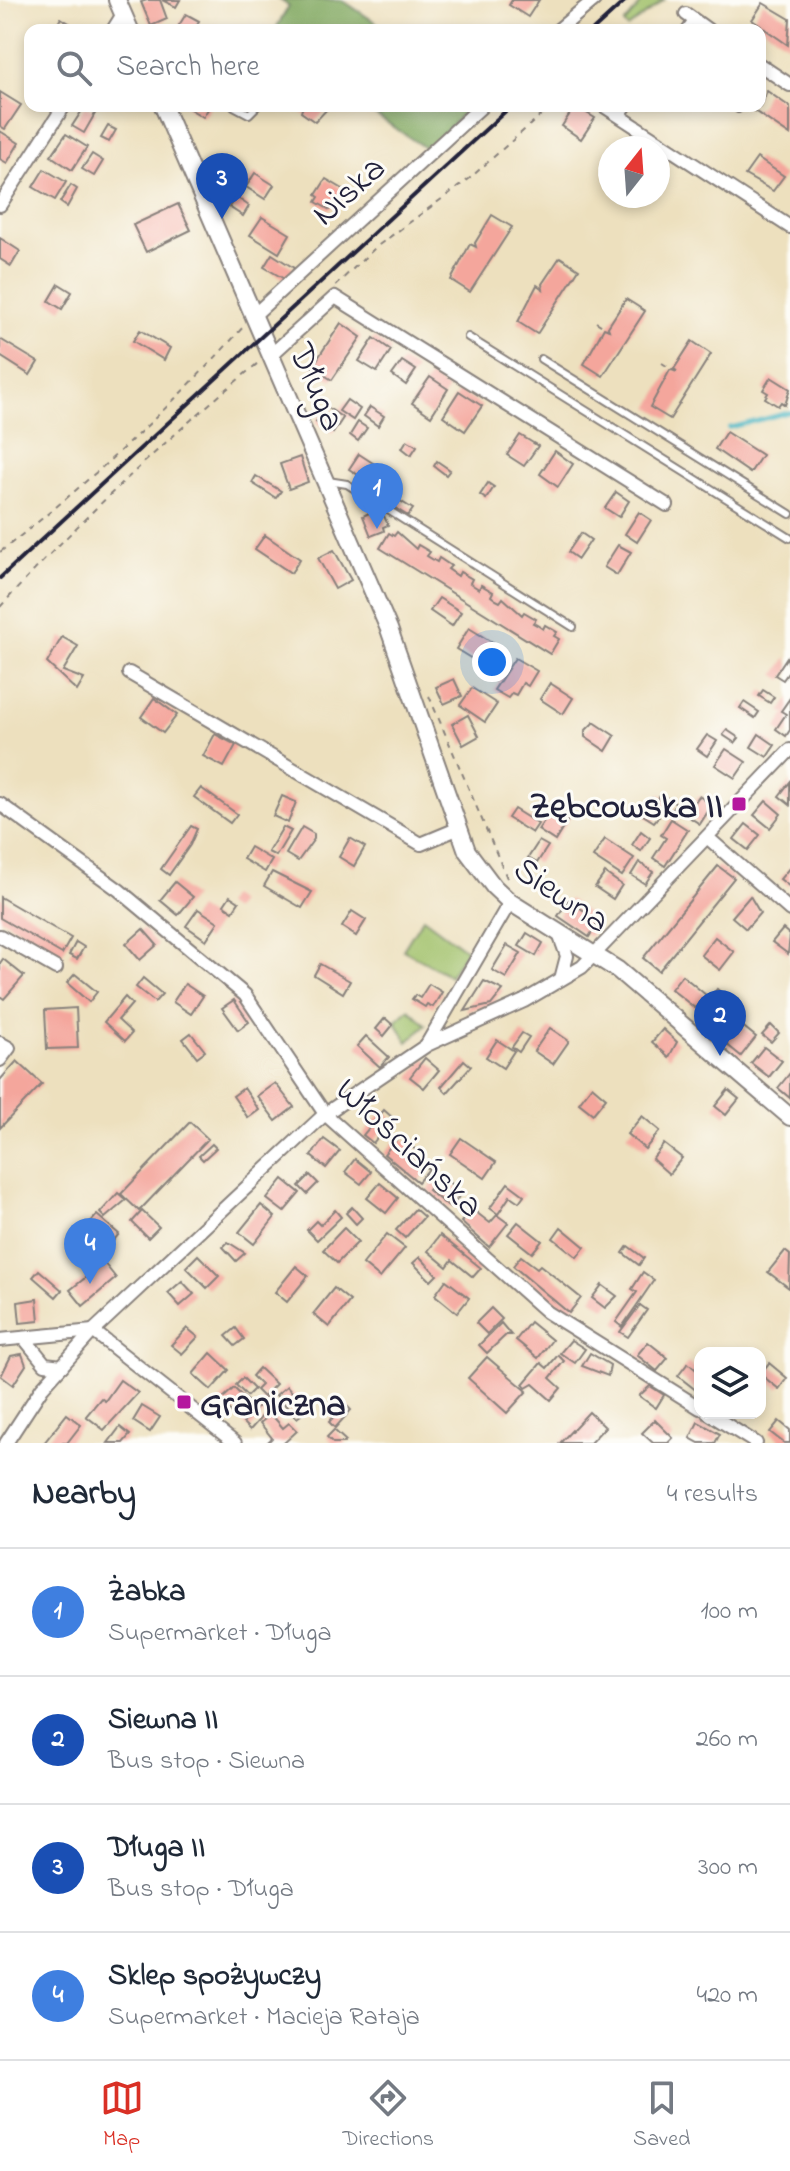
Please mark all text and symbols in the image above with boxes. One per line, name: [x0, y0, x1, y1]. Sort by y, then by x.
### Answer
search box: [24, 24, 766, 112]
icon: search: [52, 46, 96, 90]
text: Search here: [116, 46, 260, 90]
north arrow: [598, 136, 670, 208]
street label: Niska: [301, 144, 399, 240]
pin: 3: [196, 153, 248, 219]
street label: Długa: [272, 335, 357, 440]
pin: 1: [351, 463, 403, 529]
your location: [472, 642, 512, 682]
place label: Zębcowska II: [530, 782, 723, 835]
marker: Zębcowska II: [730, 795, 748, 813]
street label: Siewna: [502, 845, 619, 948]
pin: 2: [694, 990, 746, 1056]
street label: Włościańska: [322, 1066, 494, 1232]
pin: 4: [64, 1218, 116, 1284]
map controls: [694, 1347, 766, 1419]
button: layers: [694, 1347, 766, 1419]
place label: Graniczna: [200, 1380, 346, 1433]
marker: Graniczna: [175, 1393, 193, 1411]
text: Nearby: [32, 1470, 136, 1520]
text: 4 results: [667, 1476, 758, 1514]
text: Żabka: [108, 1571, 186, 1615]
text: 1: [54, 1593, 62, 1631]
text: 100 m: [701, 1593, 758, 1631]
text: Supermarket · Długa: [108, 1615, 331, 1653]
text: Siewna II: [108, 1699, 218, 1743]
text: 2: [52, 1721, 64, 1759]
text: 260 m: [696, 1721, 758, 1759]
text: Bus stop · Siewna: [108, 1743, 305, 1781]
text: Długa II: [108, 1827, 205, 1871]
text: 3: [53, 1849, 63, 1887]
text: 300 m: [698, 1849, 758, 1887]
text: Bus stop · Długa: [108, 1871, 294, 1909]
text: Sklep spożywczy: [108, 1955, 321, 1999]
text: 4: [53, 1977, 63, 2015]
text: 420 m: [696, 1977, 758, 2015]
text: Supermarket · Macieja Rataja: [108, 1999, 420, 2037]
tab: Map: [100, 2076, 144, 2156]
tab: Directions: [343, 2076, 434, 2156]
tab: Saved: [633, 2076, 690, 2156]

